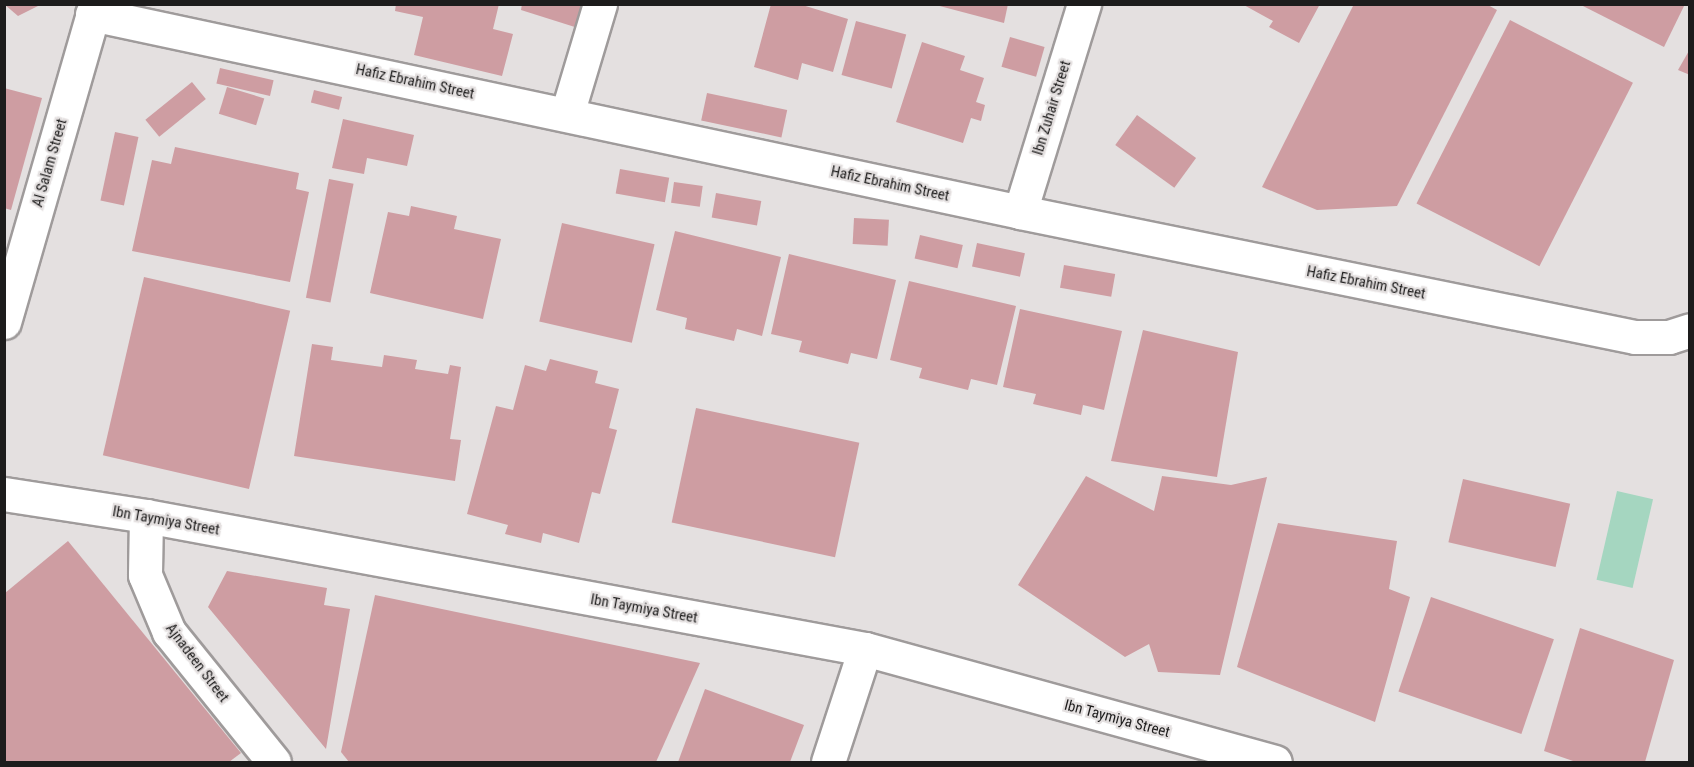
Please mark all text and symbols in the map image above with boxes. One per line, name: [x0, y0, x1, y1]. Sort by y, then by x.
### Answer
street label: Ibn Zuhair Street: [1029, 59, 1075, 157]
street label: Hafiz Ebrahim Street: [354, 61, 476, 103]
street label: Al Salam Street: [29, 117, 71, 209]
street label: Hafiz Ebrahim Street: [829, 163, 951, 205]
street label: Hafiz Ebrahim Street: [1305, 263, 1427, 303]
street label: Ibn Taymiya Street: [111, 503, 221, 539]
street label: Ibn Taymiya Street: [589, 591, 699, 627]
street label: Ajnadeen Street: [162, 620, 232, 706]
street label: Ibn Taymiya Street: [1062, 696, 1172, 742]

